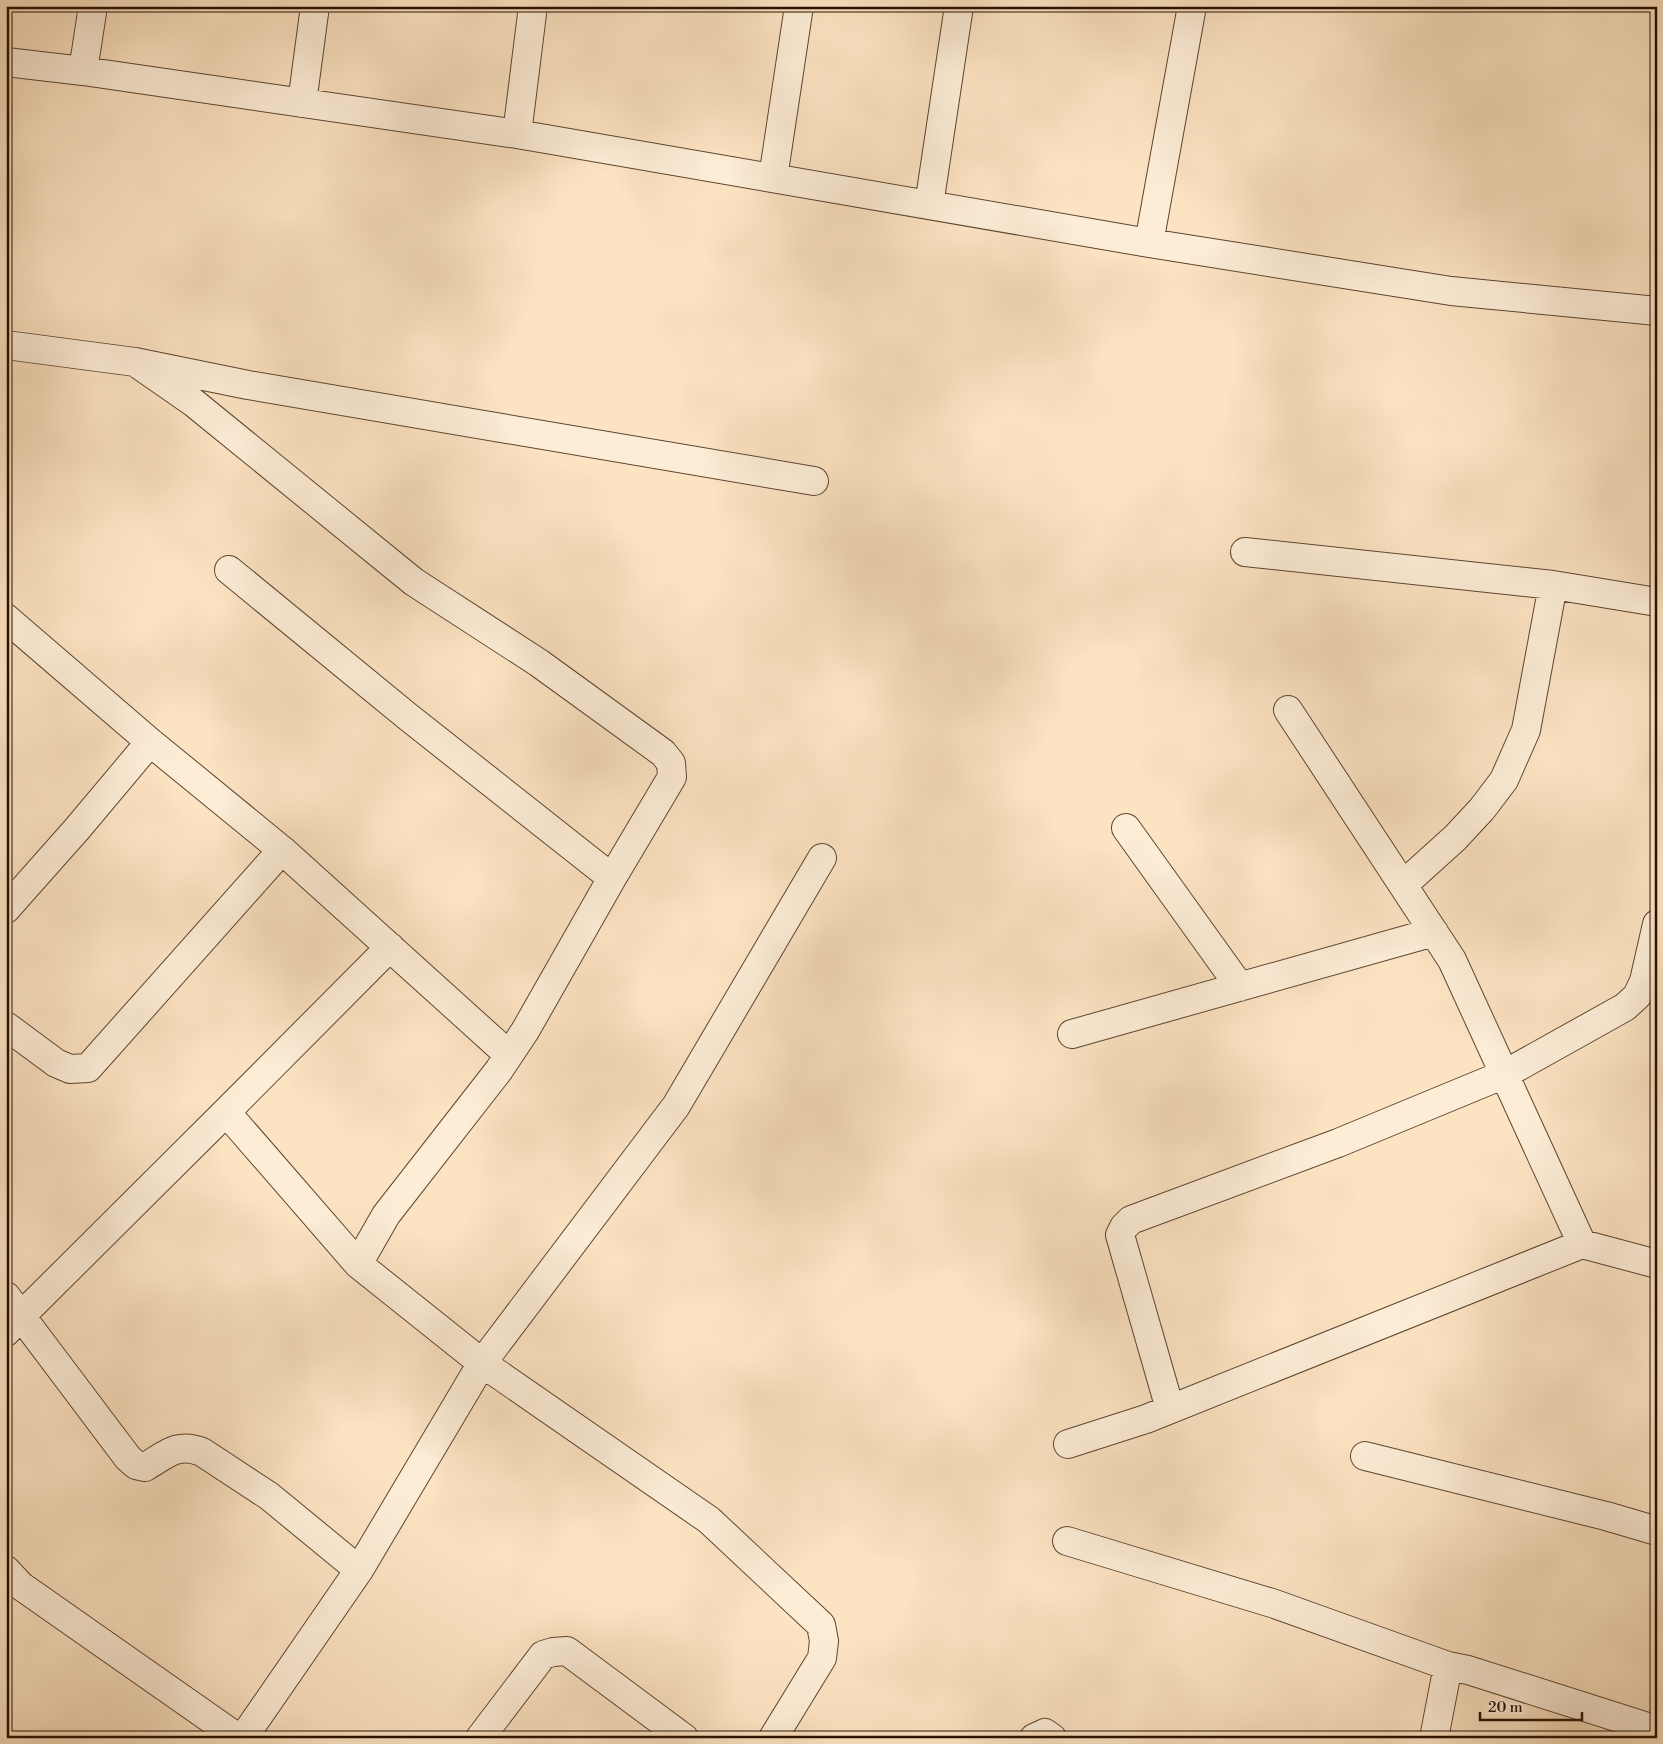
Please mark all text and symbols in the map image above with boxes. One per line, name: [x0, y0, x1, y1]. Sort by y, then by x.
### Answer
scale bar: [1480, 1689, 1583, 1721]
text: 20 m: [1488, 1698, 1523, 1717]

